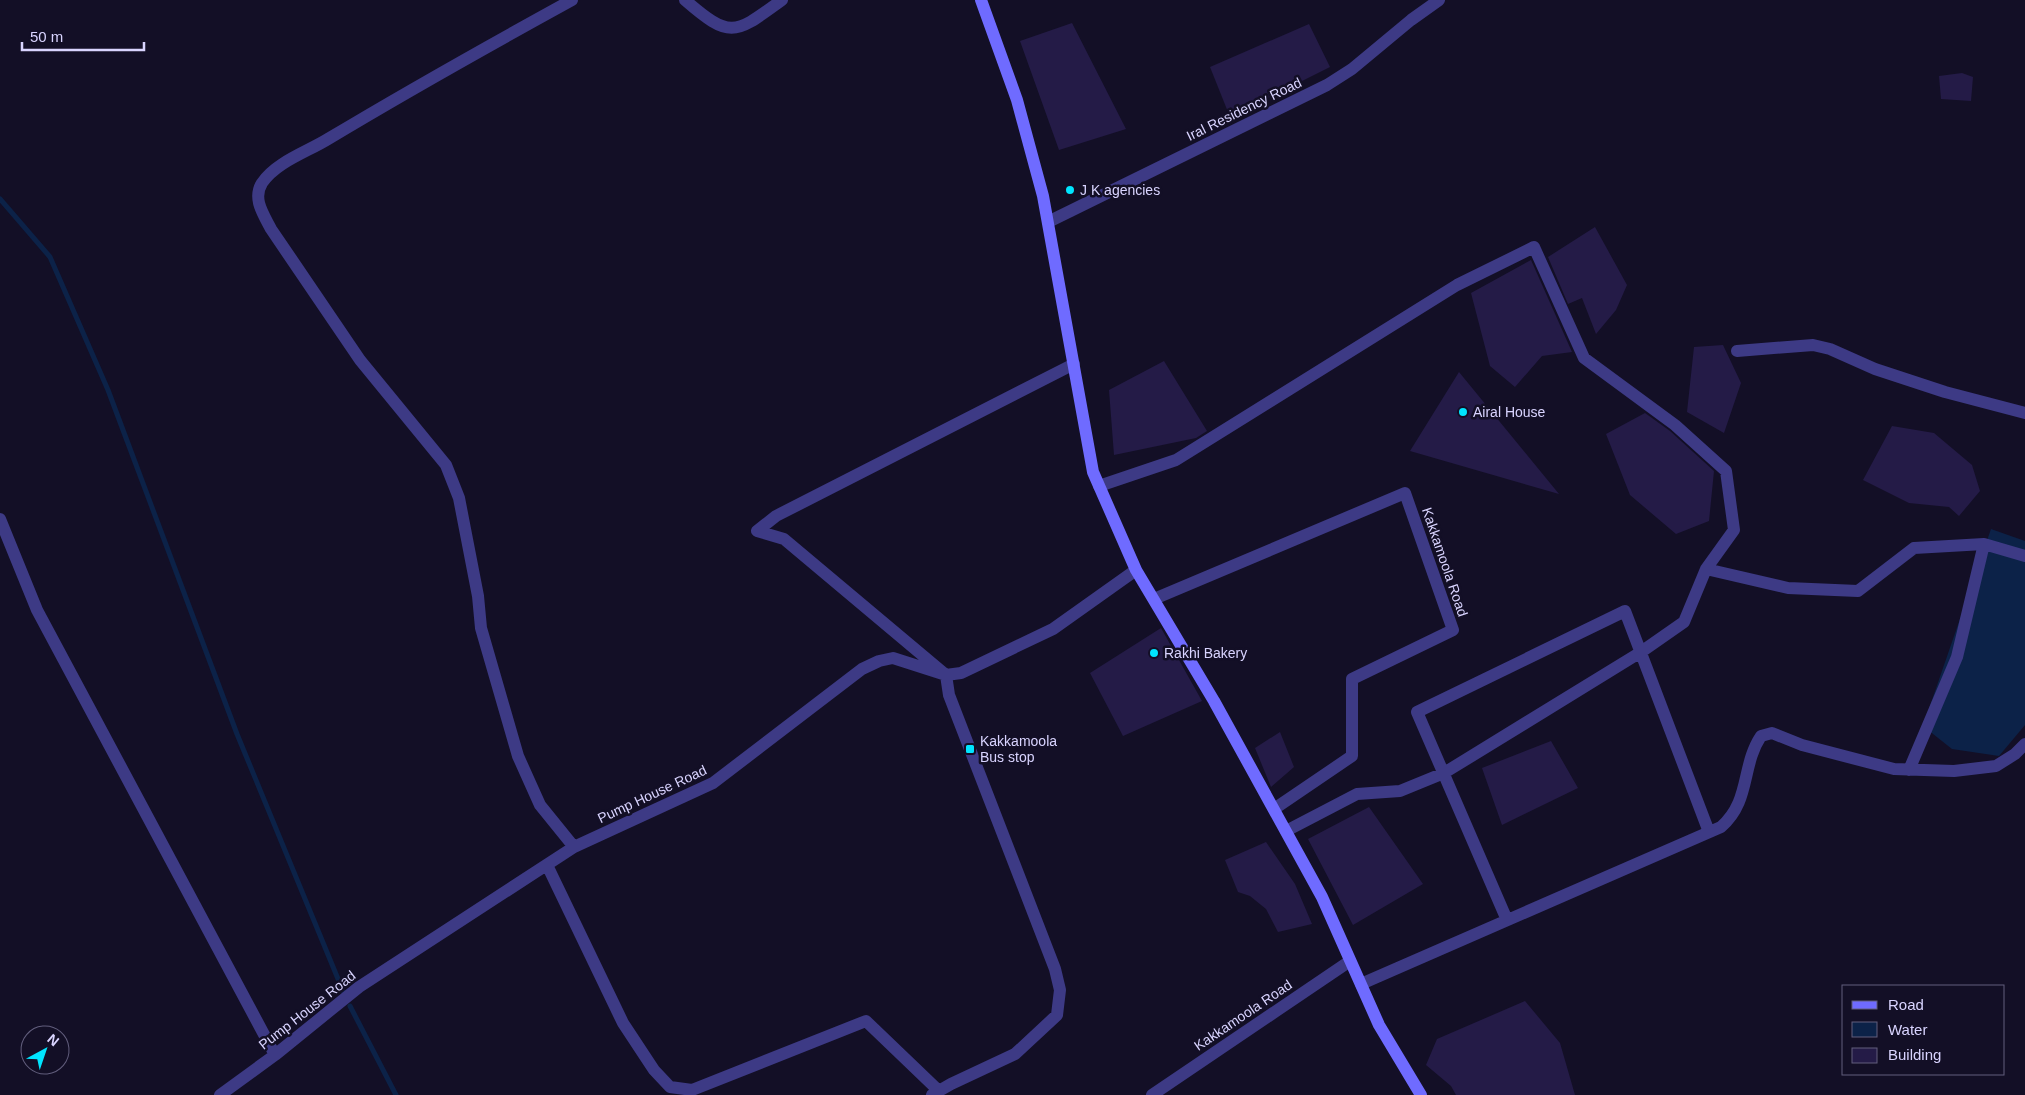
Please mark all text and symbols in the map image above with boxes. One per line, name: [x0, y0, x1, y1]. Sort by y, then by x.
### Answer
scale bar: [22, 20, 145, 52]
text: 50 m: [30, 28, 63, 45]
street label: Iral Residency Road: [1184, 74, 1304, 144]
place label: J K agencies: [1080, 182, 1160, 198]
marker: J K agencies: [1064, 184, 1076, 196]
place label: Airal House: [1473, 404, 1546, 420]
marker: Airal House: [1457, 406, 1469, 418]
street label: Kakkamoola Road: [1419, 505, 1471, 619]
place label: Rakhi Bakery: [1164, 645, 1247, 661]
marker: Rakhi Bakery: [1148, 647, 1160, 659]
place label: Kakkamoola Bus stop: [980, 733, 1057, 765]
marker: Kakkamoola Bus stop: [964, 743, 976, 755]
street label: Pump House Road: [595, 762, 709, 826]
street label: Pump House Road: [255, 967, 359, 1053]
street label: Kakkamoola Road: [1191, 976, 1295, 1054]
legend: [1842, 985, 2005, 1075]
text: Road: [1888, 996, 1924, 1013]
text: Water: [1888, 1021, 1927, 1038]
north arrow: [20, 1025, 70, 1075]
text: N: [44, 1031, 62, 1049]
text: Building: [1888, 1046, 1941, 1063]

